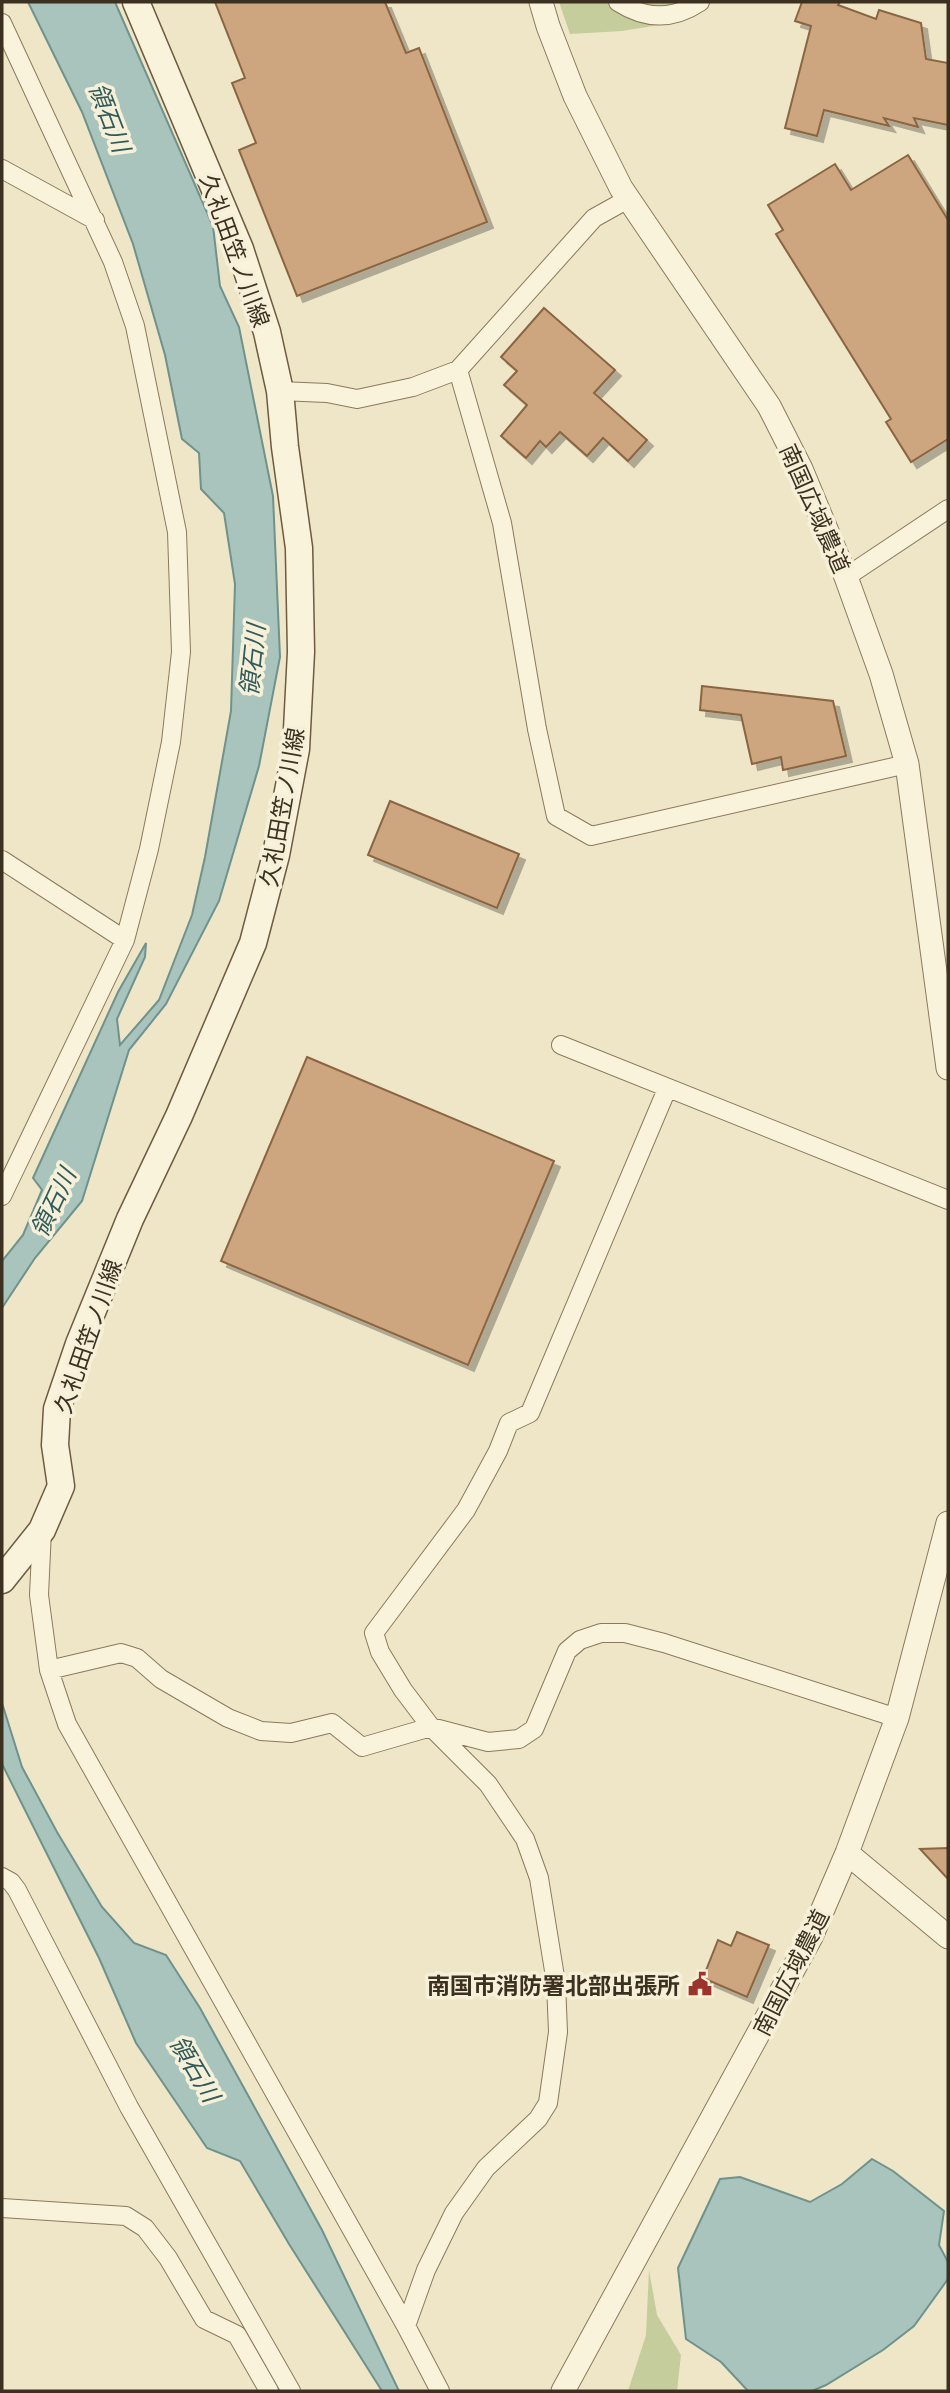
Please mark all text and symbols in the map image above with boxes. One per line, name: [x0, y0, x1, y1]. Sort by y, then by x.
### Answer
water label: 領石川: [83, 78, 140, 159]
street label: 久礼田笠ノ川線: [194, 169, 278, 331]
street label: 南国広域農道: [774, 439, 858, 577]
water label: 領石川: [231, 620, 271, 697]
street label: 久礼田笠ノ川線: [252, 725, 310, 889]
water label: 領石川: [22, 1160, 83, 1241]
street label: 久礼田笠ノ川線: [46, 1255, 128, 1417]
street label: 南国広域農道: [745, 1903, 835, 2041]
place label: 南国市消防署北部出張所: [427, 1969, 680, 2000]
public building icon: 南国市消防署北部出張所: [686, 1970, 714, 1998]
water label: 領石川: [164, 2029, 230, 2110]

